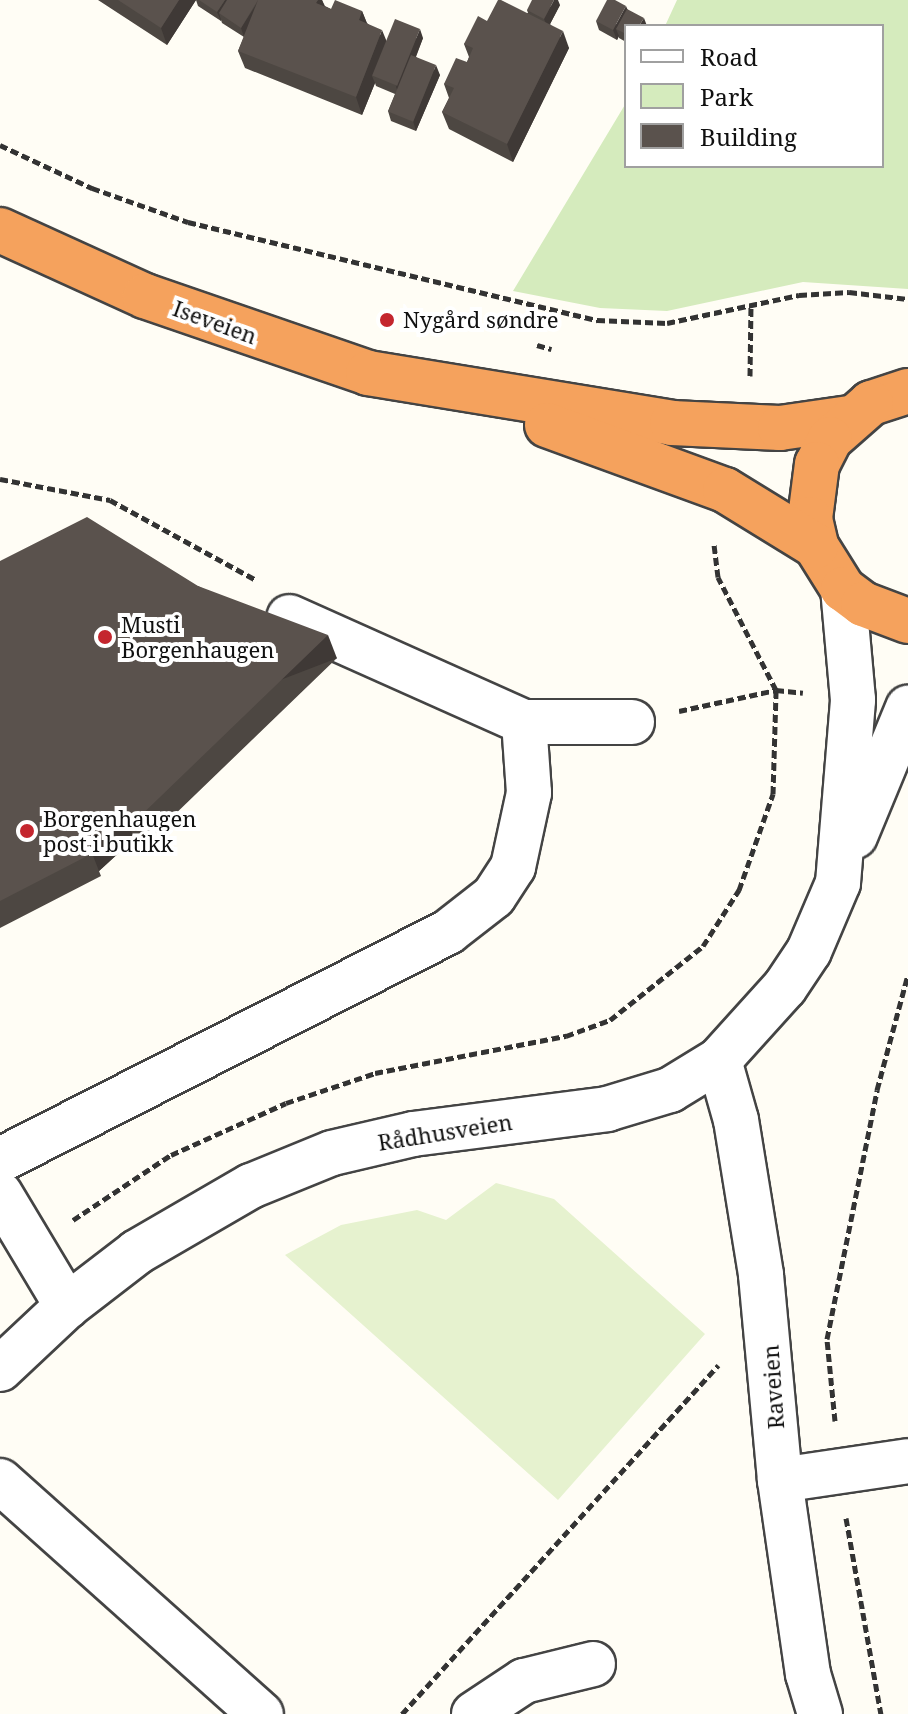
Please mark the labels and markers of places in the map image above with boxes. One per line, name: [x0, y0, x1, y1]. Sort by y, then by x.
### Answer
place label: Nygård søndre: [403, 307, 558, 333]
marker: Nygård søndre: [378, 311, 396, 329]
place label: Musti Borgenhaugen: [121, 611, 274, 662]
marker: Musti Borgenhaugen: [96, 628, 114, 646]
place label: Borgenhaugen post i butikk: [43, 805, 196, 856]
marker: Borgenhaugen post i butikk: [18, 822, 36, 840]

